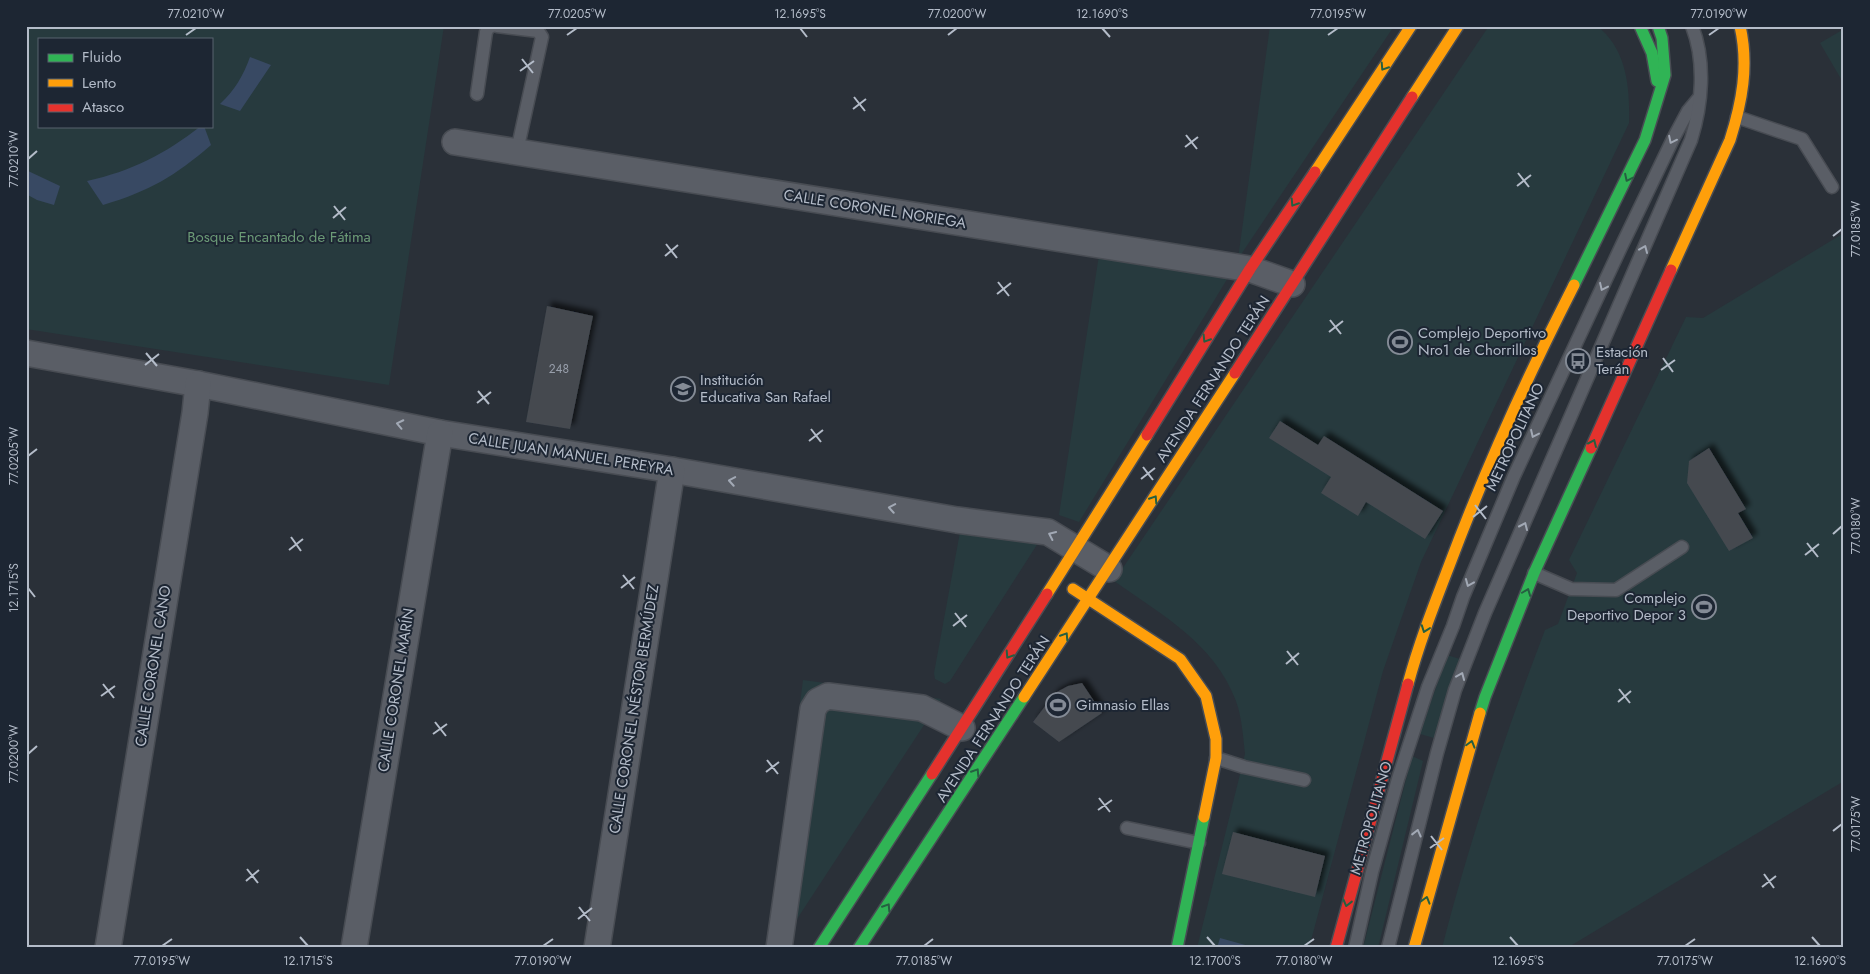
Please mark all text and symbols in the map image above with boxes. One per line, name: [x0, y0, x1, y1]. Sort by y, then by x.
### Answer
text: 77.0210°W: [168, 5, 225, 23]
text: 77.0205°W: [548, 5, 606, 23]
text: 12.1695°S: [774, 5, 826, 23]
text: 77.0200°W: [928, 5, 986, 23]
text: 12.1690°S: [1076, 5, 1129, 23]
text: 77.0195°W: [1310, 5, 1366, 23]
text: 77.0190°W: [1691, 5, 1748, 23]
legend: [38, 38, 212, 128]
text: Fluido: [82, 46, 121, 68]
one-way arrow: [1380, 62, 1390, 71]
text: Lento: [82, 72, 116, 94]
text: Atasco: [82, 96, 124, 118]
text: 77.0210°W: [5, 130, 23, 187]
one-way arrow: [1668, 135, 1679, 144]
one-way arrow: [1624, 173, 1634, 182]
street label: CALLE CORONEL NORIEGA: [782, 184, 968, 234]
one-way arrow: [1291, 197, 1300, 206]
text: 77.0185°W: [1847, 201, 1865, 257]
park label: Bosque Encantado de Fátima: [187, 226, 371, 248]
one-way arrow: [1638, 245, 1649, 254]
one-way arrow: [1599, 282, 1609, 291]
street label: AVENIDA FERNANDO TERÁN: [1151, 291, 1275, 467]
place label: Complejo Deportivo Nro1 de Chorrillos: [1418, 322, 1546, 361]
sports icon: Complejo Deportivo Nro1 de Chorrillos: [1387, 329, 1413, 355]
one-way arrow: [1203, 334, 1213, 343]
place label: Estación Terán: [1596, 341, 1648, 380]
bus stop icon: Estación Terán: [1565, 348, 1591, 374]
house number: 248: [549, 360, 569, 378]
place label: Institución Educativa San Rafael: [700, 369, 831, 408]
school or university icon: Institución Educativa San Rafael: [670, 376, 696, 402]
street label: METROPOLITANO: [1480, 379, 1550, 495]
one-way arrow: [395, 419, 404, 430]
text: 77.0205°W: [5, 427, 23, 485]
street label: CALLE JUAN MANUEL PEREYRA: [467, 427, 675, 481]
one-way arrow: [1530, 429, 1540, 438]
one-way arrow: [1586, 439, 1597, 448]
one-way arrow: [728, 476, 737, 486]
one-way arrow: [1147, 496, 1157, 505]
text: 77.0180°W: [1847, 498, 1865, 554]
one-way arrow: [888, 504, 897, 514]
one-way arrow: [1517, 522, 1528, 531]
one-way arrow: [1048, 531, 1057, 541]
text: 12.1715°S: [5, 563, 23, 613]
one-way arrow: [1464, 578, 1475, 587]
street label: CALLE CORONEL NÉSTOR BERMÚDEZ: [603, 583, 665, 835]
street label: CALLE CORONEL CANO: [129, 584, 177, 748]
place label: Complejo Deportivo Depor 3: [1567, 587, 1686, 626]
one-way arrow: [1520, 588, 1531, 597]
sports icon: Complejo Deportivo Depor 3: [1691, 594, 1717, 620]
street label: CALLE CORONEL MARÍN: [372, 607, 420, 773]
one-way arrow: [1421, 624, 1431, 633]
street label: AVENIDA FERNANDO TERÁN: [931, 631, 1055, 807]
one-way arrow: [1059, 632, 1068, 641]
one-way arrow: [1006, 649, 1015, 659]
one-way arrow: [1455, 672, 1466, 681]
sports icon: Gimnasio Ellas: [1045, 692, 1071, 718]
place label: Gimnasio Ellas: [1076, 694, 1169, 716]
text: 77.0200°W: [5, 725, 23, 783]
one-way arrow: [1465, 740, 1476, 749]
street label: METROPOLITANO: [1344, 759, 1398, 877]
one-way arrow: [970, 768, 979, 777]
text: 77.0175°W: [1847, 796, 1865, 852]
one-way arrow: [1412, 829, 1422, 837]
one-way arrow: [1420, 896, 1431, 905]
one-way arrow: [1342, 899, 1353, 908]
one-way arrow: [881, 904, 890, 913]
text: 77.0195°W: [134, 952, 190, 970]
text: 12.1715°S: [283, 952, 333, 970]
text: 77.0190°W: [515, 952, 572, 970]
text: 77.0185°W: [896, 952, 952, 970]
text: 12.1700°S: [1189, 952, 1241, 970]
text: 77.0180°W: [1276, 952, 1332, 970]
text: 12.1695°S: [1492, 952, 1544, 970]
text: 77.0175°W: [1657, 952, 1713, 970]
text: 12.1690°S: [1794, 952, 1847, 970]

